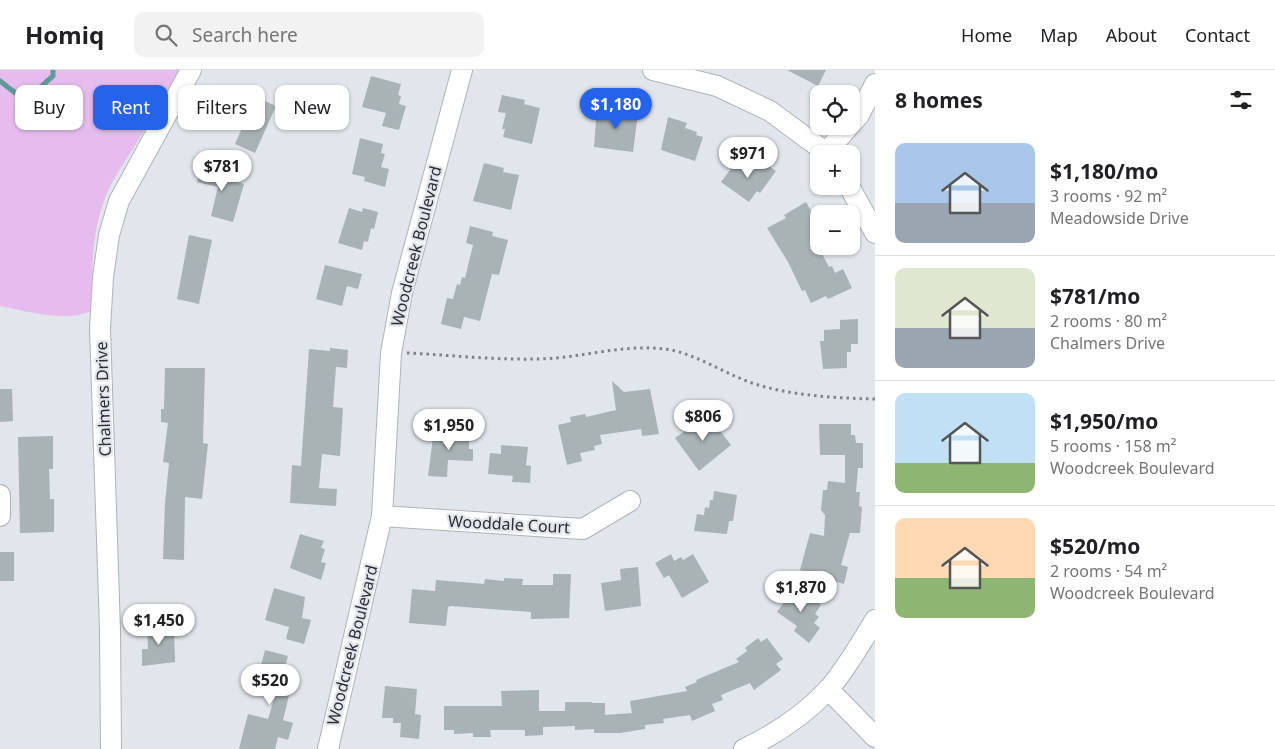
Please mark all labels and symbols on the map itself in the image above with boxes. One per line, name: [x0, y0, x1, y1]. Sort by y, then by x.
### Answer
pin: $1,180: [575, 88, 657, 130]
pin: $971: [718, 136, 778, 179]
pin: $781: [192, 150, 252, 192]
street label: Woodcreek Boulevard: [385, 164, 447, 328]
street label: Chalmers Drive: [90, 341, 116, 457]
pin: $806: [673, 400, 733, 442]
pin: $1,950: [408, 408, 490, 451]
street label: Wooddale Court: [448, 510, 571, 538]
street label: Woodcreek Boulevard: [321, 563, 383, 727]
pin: $1,870: [760, 570, 842, 613]
pin: $1,450: [118, 604, 200, 646]
pin: $520: [240, 664, 300, 706]

